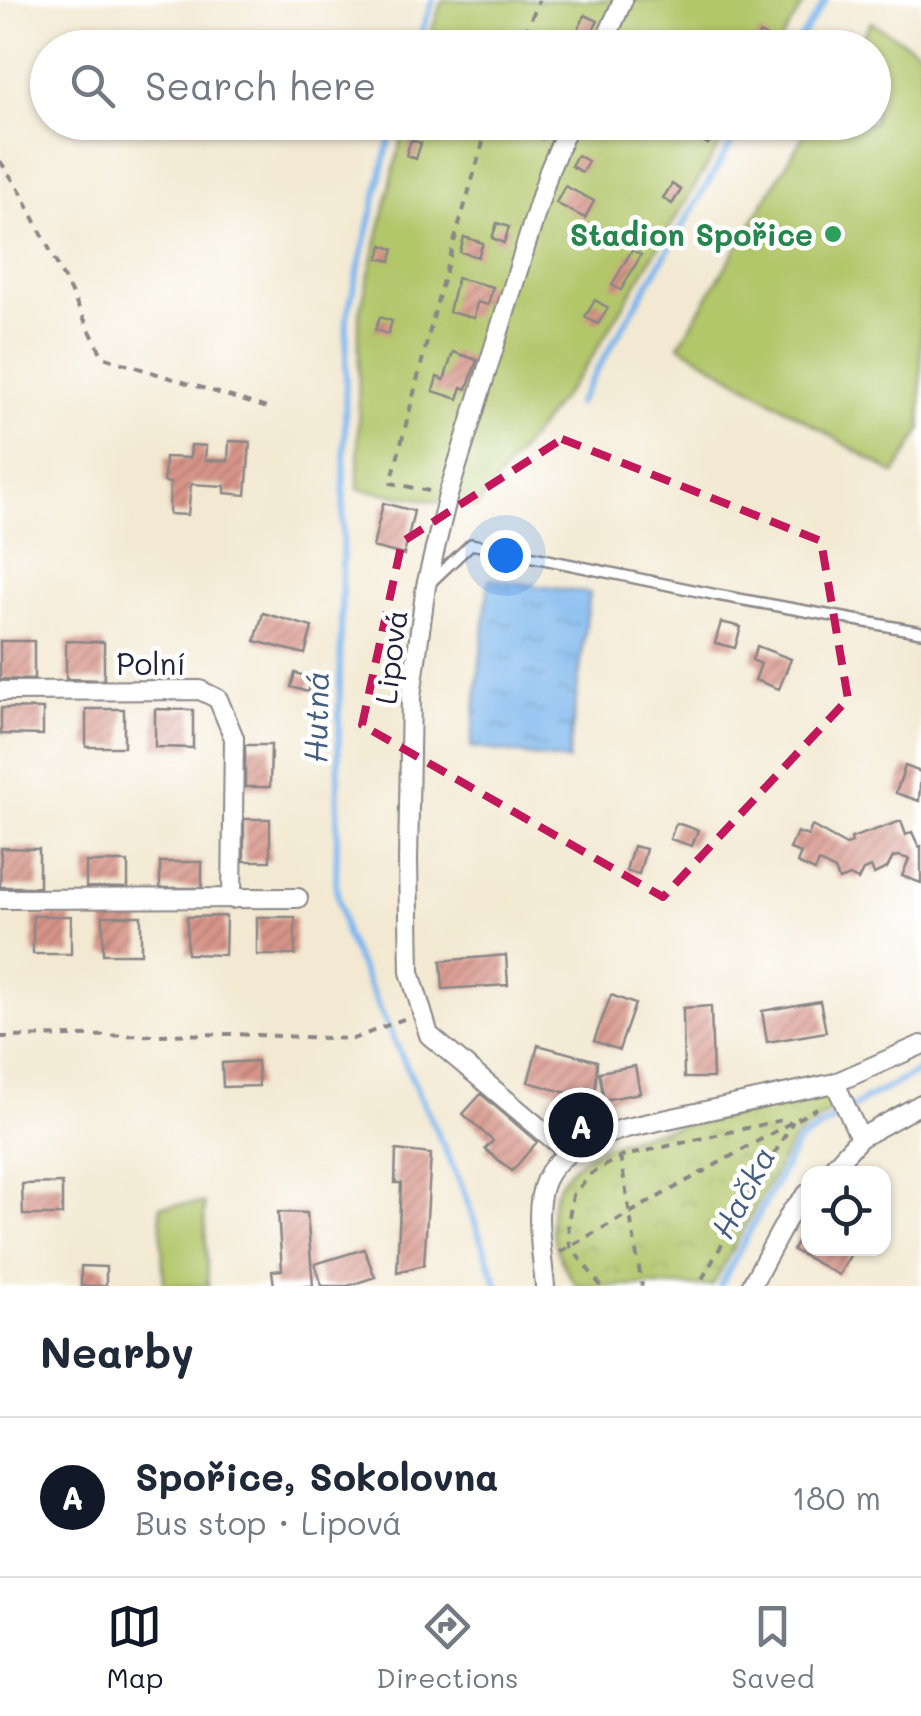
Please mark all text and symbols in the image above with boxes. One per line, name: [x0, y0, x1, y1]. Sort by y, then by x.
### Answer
search box: [30, 30, 891, 140]
icon: search: [65, 58, 120, 113]
text: Search here: [145, 60, 376, 110]
place label: Stadion Spořice: [570, 214, 813, 254]
marker: Stadion Spořice: [822, 223, 844, 245]
your location: [480, 530, 531, 581]
street label: Lipová: [364, 608, 416, 706]
street label: Polní: [116, 643, 186, 683]
water label: Hutná: [293, 671, 337, 763]
pin: A: [548, 1088, 614, 1162]
water label: Hačka: [700, 1139, 784, 1245]
map controls: [801, 1166, 891, 1256]
button: locate: [801, 1166, 891, 1256]
text: Nearby: [40, 1324, 194, 1379]
text: Spořice, Sokolovna: [135, 1451, 499, 1501]
text: A: [61, 1476, 84, 1518]
text: 180 m: [792, 1476, 881, 1518]
text: Bus stop · Lipová: [135, 1501, 402, 1543]
tab: Map: [106, 1599, 163, 1695]
tab: Directions: [376, 1599, 519, 1695]
tab: Saved: [731, 1599, 815, 1695]

